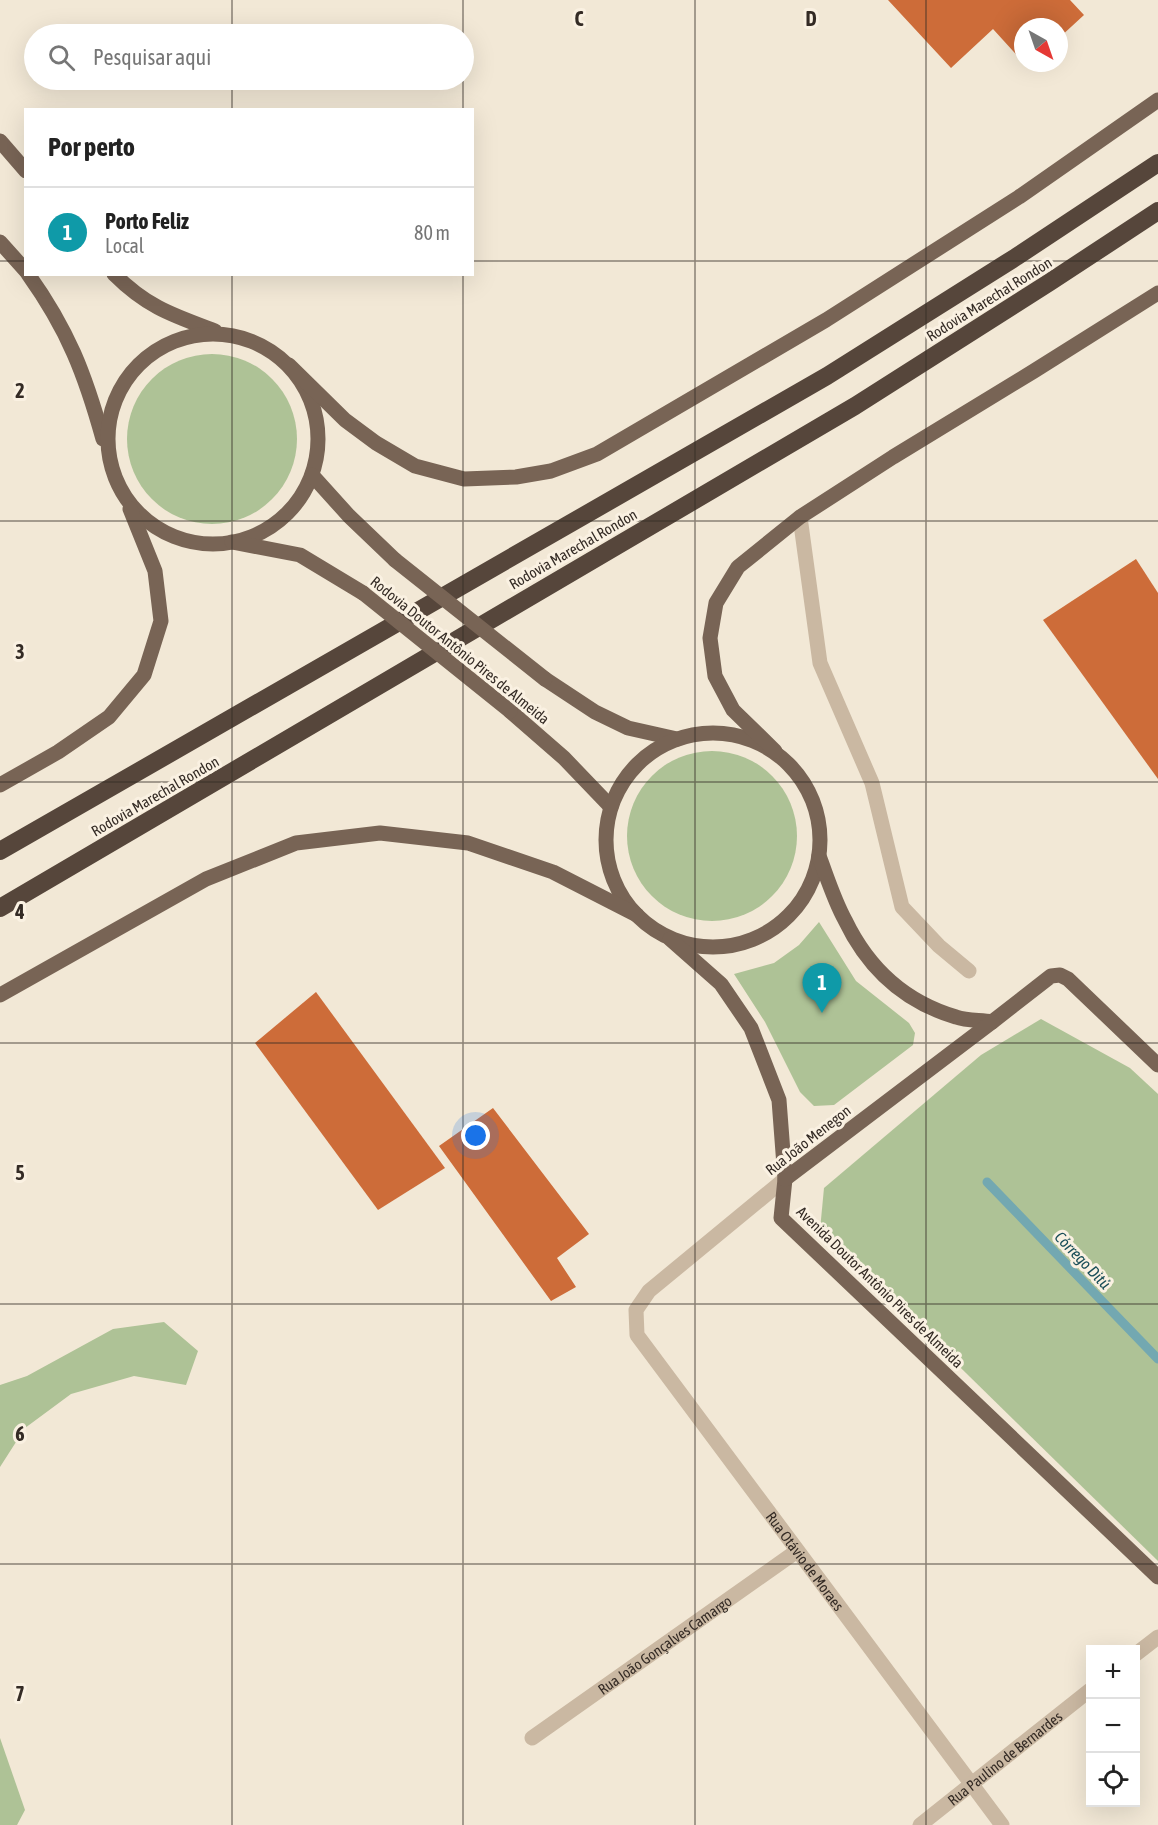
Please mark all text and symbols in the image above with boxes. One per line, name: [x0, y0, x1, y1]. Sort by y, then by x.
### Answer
text: C: [575, 7, 584, 30]
text: D: [805, 7, 817, 30]
north arrow: [1014, 18, 1068, 72]
search box: [24, 24, 474, 90]
icon: search: [45, 41, 78, 74]
text: Pesquisar aqui: [93, 44, 211, 70]
text: Por perto: [48, 132, 135, 162]
text: Porto Feliz: [105, 208, 189, 234]
text: 1: [63, 221, 72, 244]
text: 80 m: [414, 221, 450, 244]
text: Local: [105, 234, 144, 257]
street label: Rodovia Marechal Rondon: [923, 254, 1055, 344]
text: 2: [15, 379, 25, 402]
street label: Rodovia Marechal Rondon: [506, 506, 640, 592]
street label: Rodovia Doutor Antônio Pires de Almeida: [367, 573, 553, 727]
text: 3: [15, 640, 25, 663]
street label: Rodovia Marechal Rondon: [88, 753, 222, 839]
text: 4: [14, 900, 25, 923]
pin: 1: [802, 964, 842, 1013]
street label: Rua João Menegon: [762, 1102, 854, 1178]
your location: [461, 1121, 490, 1150]
text: 5: [15, 1161, 25, 1184]
street label: Avenida Doutor Antônio Pires de Almeida: [793, 1203, 967, 1371]
water label: Córrego Ditú: [1051, 1228, 1115, 1293]
text: 6: [15, 1422, 25, 1445]
street label: Rua Otávio de Moraes: [763, 1508, 848, 1614]
street label: Rua João Gonçalves Camargo: [594, 1592, 734, 1698]
map controls: [1086, 1645, 1140, 1807]
button: +: [1086, 1645, 1140, 1699]
text: 7: [15, 1682, 25, 1705]
button: −: [1086, 1699, 1140, 1753]
street label: Rua Paulino de Bernardes: [944, 1707, 1065, 1808]
button: locate: [1086, 1753, 1140, 1807]

